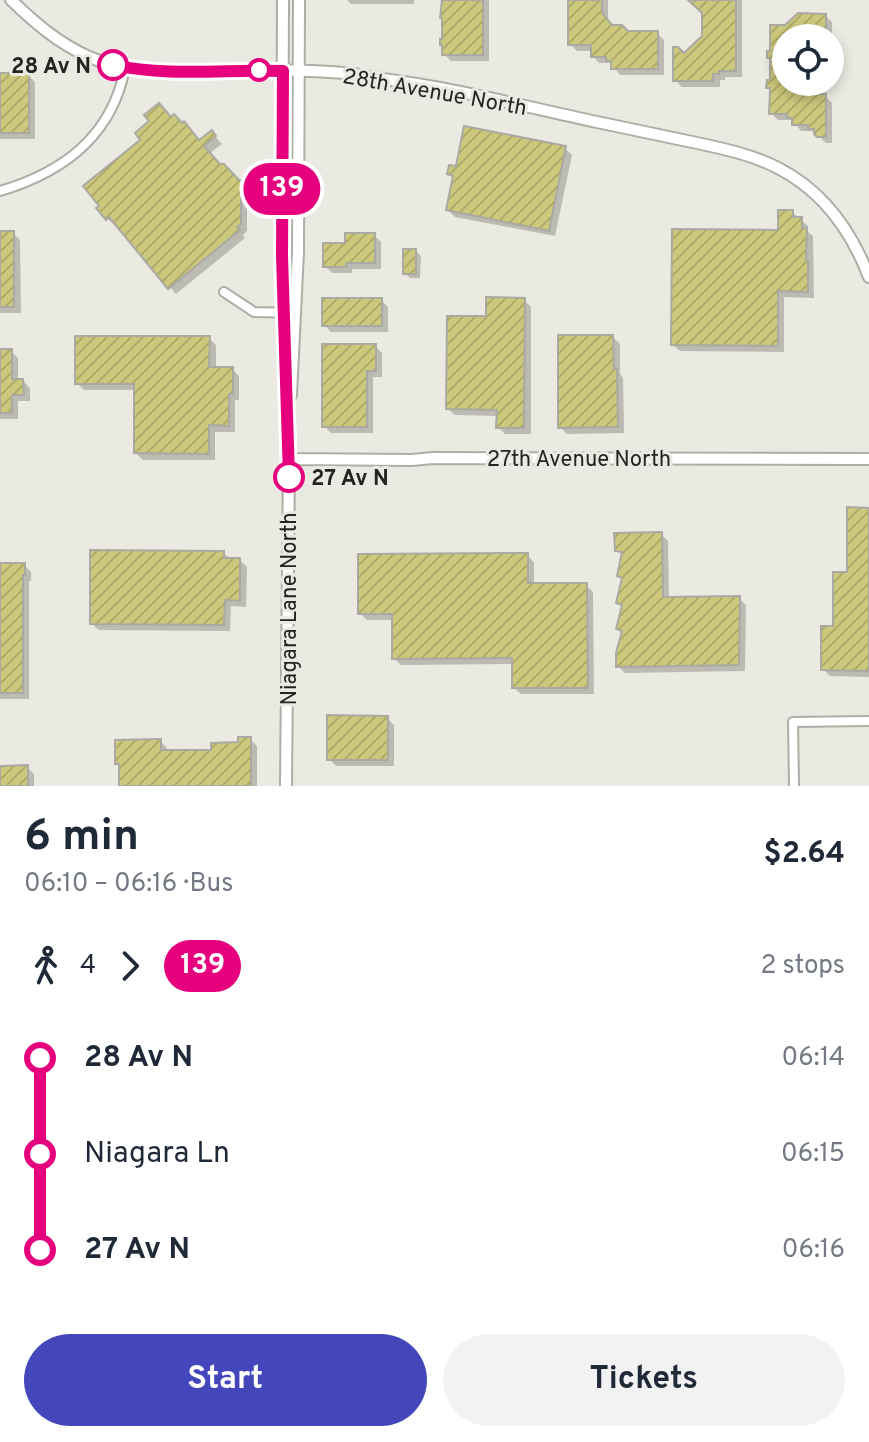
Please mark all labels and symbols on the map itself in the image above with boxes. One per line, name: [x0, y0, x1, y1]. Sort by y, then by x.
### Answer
marker: 28 Av N: [98, 50, 128, 80]
place label: 28 Av N: [11, 54, 91, 81]
unlabelled marker: [248, 59, 270, 81]
street label: 28th Avenue North: [340, 64, 529, 123]
line badge: 139: [236, 163, 328, 215]
street label: 27th Avenue North: [487, 447, 671, 474]
marker: 27 Av N: [274, 462, 304, 492]
place label: 27 Av N: [311, 466, 389, 493]
street label: Niagara Lane North: [277, 512, 304, 706]

